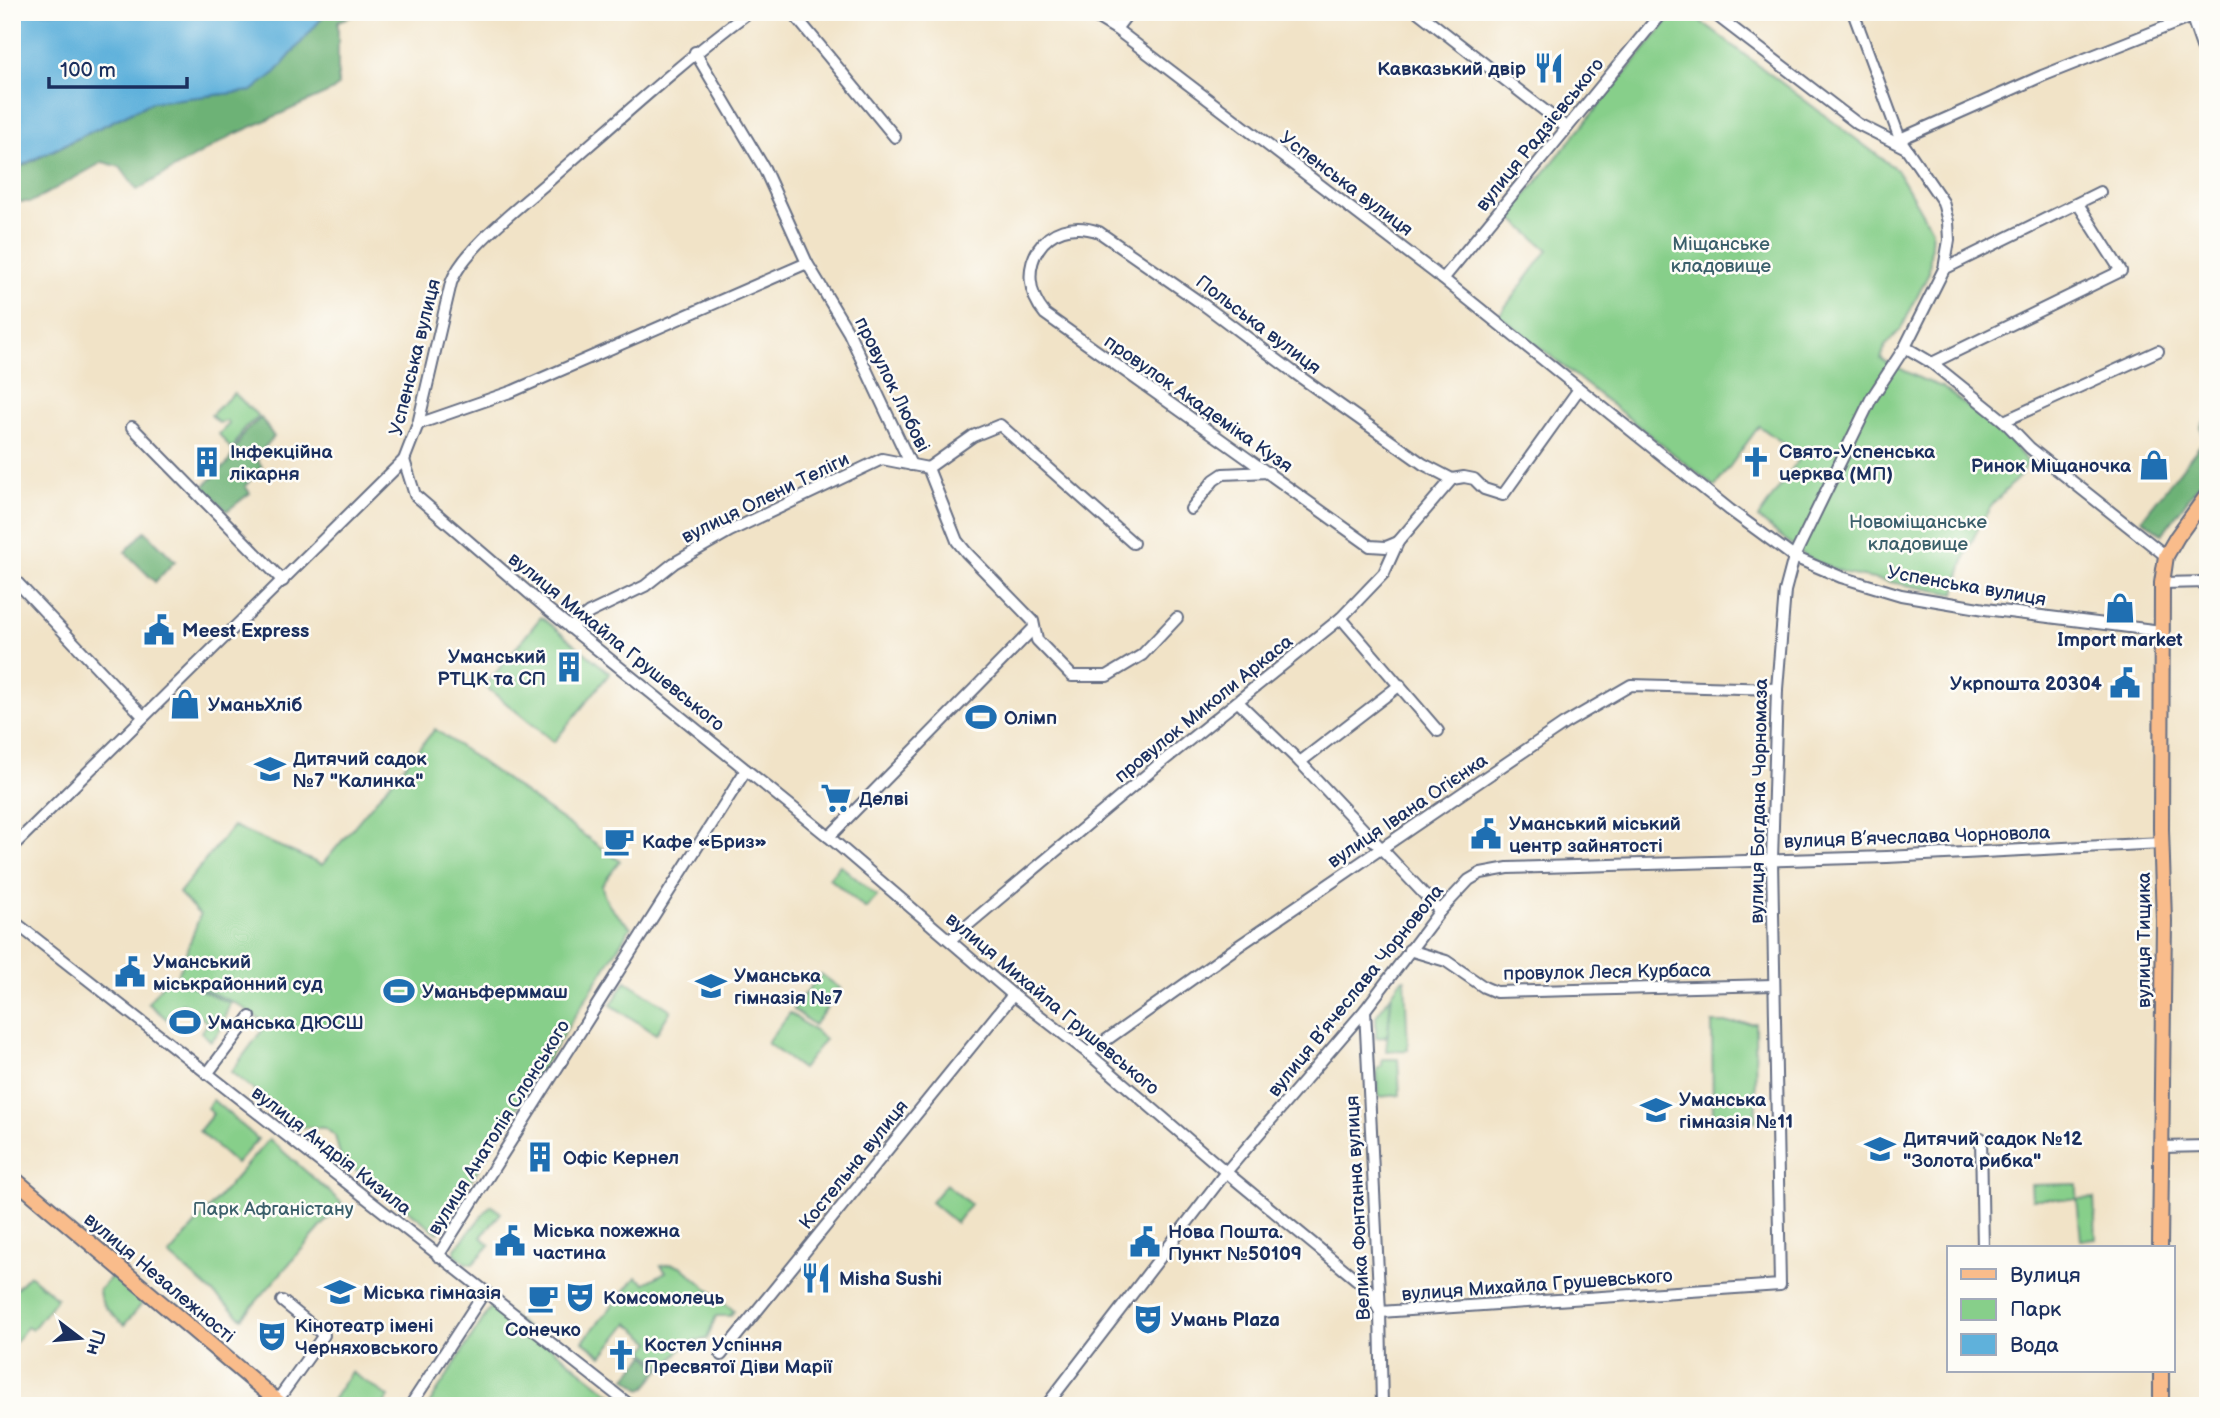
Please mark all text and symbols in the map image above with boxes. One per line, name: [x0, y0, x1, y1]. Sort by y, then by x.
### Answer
scale bar: [49, 46, 187, 90]
restaurant icon: Кавказький двір: [1532, 51, 1566, 85]
street label: вулиця Радзієвського: [1471, 54, 1609, 216]
text: 100 m: [60, 58, 116, 83]
place label: Кавказький двір: [1377, 58, 1527, 81]
street label: Успенська вулиця: [1275, 127, 1417, 242]
park label: Міщанське кладовище: [1671, 233, 1772, 278]
street label: Польська вулиця: [1191, 271, 1325, 380]
street label: Успенська вулиця: [385, 277, 446, 438]
street label: провулок Любові: [849, 313, 934, 456]
street label: провулок Академіка Кузя: [1099, 330, 1297, 478]
place label: Інфекційна лікарня: [229, 441, 333, 486]
place label: Свято-Успенська церква (МП): [1779, 441, 1936, 486]
building icon: Інфекційна лікарня: [190, 445, 224, 479]
church icon: Свято-Успенська церква (МП): [1739, 445, 1773, 479]
street label: вулиця Олени Теліги: [678, 448, 853, 549]
shop icon: Ринок Міщаночка: [2137, 448, 2171, 482]
place label: Ринок Міщаночка: [1971, 455, 2132, 478]
park label: Новоміщанське кладовище: [1849, 511, 1987, 556]
street label: вулиця Михайла Грушевського: [503, 548, 729, 737]
street label: Успенська вулиця: [1886, 561, 2048, 612]
shop icon: Import market: [2103, 591, 2137, 625]
public building icon: Meest Express: [142, 613, 176, 647]
place label: Meest Express: [182, 620, 309, 643]
place label: Import market: [2057, 629, 2183, 652]
street label: провулок Миколи Аркаса: [1110, 630, 1298, 788]
place label: Уманський РТЦК та СП: [437, 646, 546, 691]
building icon: Уманський РТЦК та СП: [552, 650, 586, 684]
public building icon: Укрпошта 20304: [2108, 666, 2142, 700]
place label: Укрпошта 20304: [1950, 673, 2102, 696]
street label: вулиця Богдана Чорномаза: [1746, 678, 1773, 924]
shop icon: УманьХліб: [168, 687, 202, 721]
place label: УманьХліб: [208, 694, 302, 717]
sports icon: Олімп: [964, 700, 998, 734]
place label: Олімп: [1004, 707, 1057, 730]
place label: Дитячий садок №7 "Калинка": [293, 748, 427, 793]
street label: вулиця Івана Огієнка: [1323, 749, 1492, 873]
school or university icon: Дитячий садок №7 "Калинка": [253, 752, 287, 786]
supermarket icon: Делві: [819, 781, 853, 815]
place label: Делві: [859, 788, 909, 811]
place label: Уманський міський центр зайнятості: [1509, 813, 1681, 858]
public building icon: Уманський міський центр зайнятості: [1469, 817, 1503, 851]
street label: вулиця В’ячеслава Чорновола: [1783, 821, 2051, 854]
cafe icon: Кафе «Бриз»: [602, 824, 636, 858]
place label: Кафе «Бриз»: [642, 831, 767, 854]
street label: вулиця Тищика: [2133, 872, 2156, 1008]
street label: вулиця В’ячеслава Чорновола: [1263, 880, 1449, 1102]
street label: вулиця Михайла Грушевського: [941, 908, 1163, 1100]
place label: Уманський міськрайонний суд: [153, 951, 323, 996]
public building icon: Уманський міськрайонний суд: [113, 955, 147, 989]
street label: провулок Леся Курбаса: [1503, 959, 1711, 986]
place label: Уманська гімназія №7: [734, 965, 843, 1010]
school or university icon: Уманська гімназія №7: [694, 969, 728, 1003]
sports icon: Уманьферммаш: [382, 974, 416, 1008]
place label: Уманьферммаш: [422, 981, 568, 1004]
sports icon: Уманська ДЮСШ: [168, 1005, 202, 1039]
place label: Уманська ДЮСШ: [208, 1012, 364, 1035]
street label: вулиця Анатолія Слонського: [423, 1016, 575, 1240]
street label: вулиця Андрія Кизила: [247, 1082, 416, 1221]
place label: Уманська гімназія №11: [1679, 1089, 1793, 1134]
school or university icon: Уманська гімназія №11: [1639, 1093, 1673, 1127]
street label: Велика Фонтанна вулиця: [1341, 1095, 1376, 1321]
street label: Костельна вулиця: [795, 1096, 913, 1234]
place label: Дитячий садок №12 "Золота рибка": [1903, 1128, 2083, 1173]
school or university icon: Дитячий садок №12 "Золота рибка": [1863, 1132, 1897, 1166]
building icon: Офіс Кернел: [523, 1140, 557, 1174]
place label: Офіс Кернел: [563, 1147, 679, 1170]
park label: Парк Афганістану: [193, 1198, 354, 1221]
street label: вулиця Незалежності: [79, 1208, 239, 1348]
place label: Міська пожежна частина: [533, 1220, 681, 1265]
place label: Нова Пошта. Пункт №50109: [1168, 1221, 1302, 1266]
public building icon: Міська пожежна частина: [493, 1224, 527, 1258]
public building icon: Нова Пошта. Пункт №50109: [1128, 1225, 1162, 1259]
legend: [1947, 1246, 2174, 1372]
restaurant icon: Мisha Sushi: [799, 1261, 833, 1295]
text: Вулиця: [2010, 1263, 2081, 1288]
street label: вулиця Михайла Грушевського: [1401, 1265, 1673, 1306]
place label: Мisha Sushi: [839, 1268, 942, 1291]
school or university icon: Міська гімназія: [323, 1275, 357, 1309]
theatre icon: Комсомолець: [563, 1280, 597, 1314]
cafe icon: Сонечко: [526, 1281, 560, 1315]
place label: Міська гімназія: [363, 1282, 501, 1305]
place label: Комсомолець: [603, 1287, 725, 1310]
text: Парк: [2010, 1297, 2061, 1322]
north arrow: [46, 1302, 116, 1372]
theatre icon: Умань Plaza: [1131, 1302, 1165, 1336]
place label: Умань Plaza: [1171, 1309, 1280, 1332]
place label: Кінотеатр імені Черняховського: [295, 1315, 438, 1360]
theatre icon: Кінотеатр імені Черняховського: [255, 1319, 289, 1353]
place label: Сонечко: [505, 1319, 581, 1342]
text: Пн: [80, 1327, 109, 1358]
text: Вода: [2010, 1333, 2059, 1358]
place label: Костел Успіння Пресвятої Діви Марії: [644, 1334, 834, 1379]
church icon: Костел Успіння Пресвятої Діви Марії: [604, 1338, 638, 1372]

